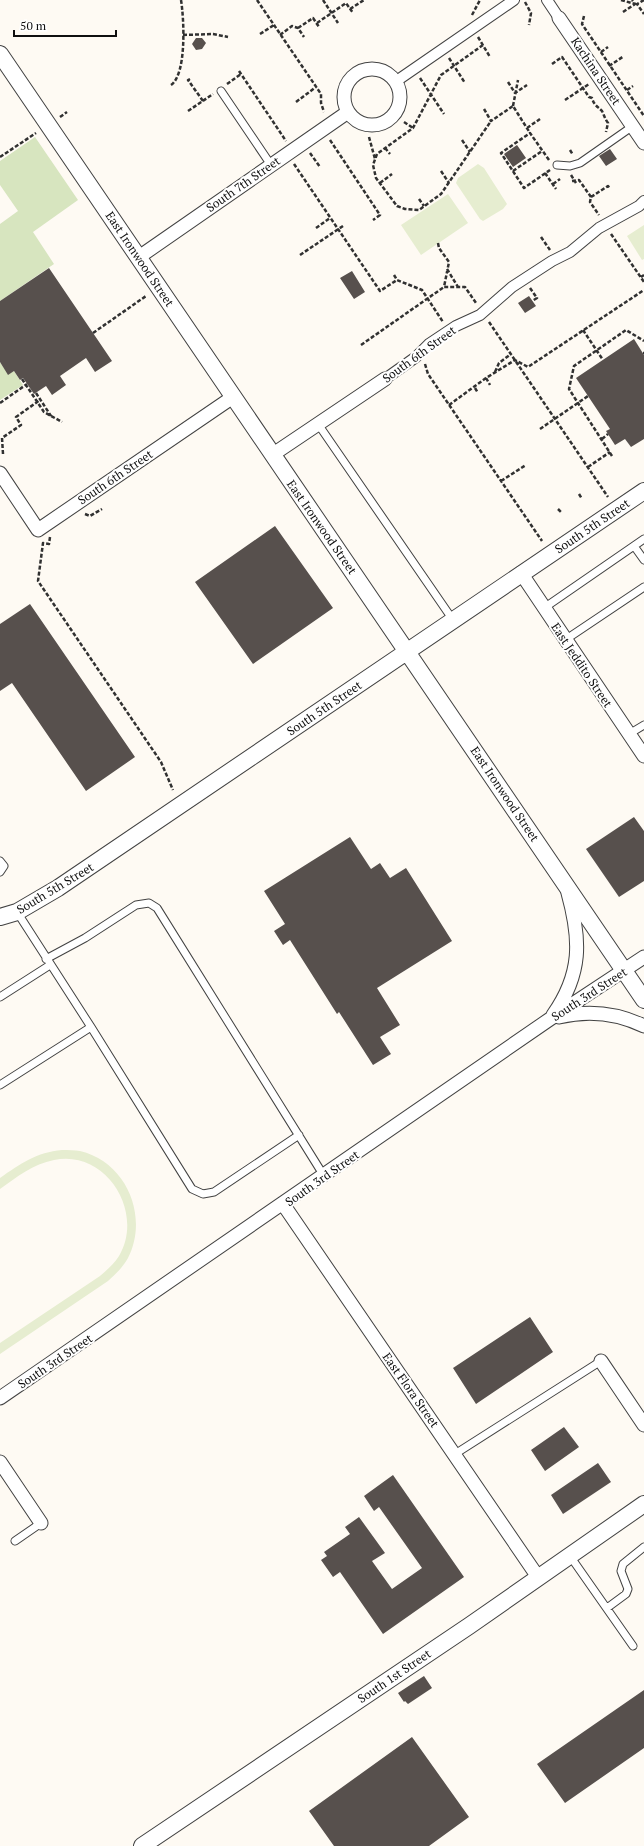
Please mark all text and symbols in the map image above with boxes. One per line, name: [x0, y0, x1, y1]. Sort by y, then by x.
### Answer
scale bar: [14, 12, 116, 38]
text: 50 m: [20, 18, 47, 33]
street label: Kachina Street: [568, 34, 624, 108]
street label: South 7th Street: [203, 153, 283, 215]
street label: East Ironwood Street: [103, 209, 178, 310]
street label: South 6th Street: [379, 322, 459, 386]
street label: South 6th Street: [75, 446, 156, 508]
street label: East Ironwood Street: [284, 477, 360, 577]
street label: South 5th Street: [552, 495, 633, 557]
street label: East Jeddito Street: [548, 620, 616, 711]
street label: South 5th Street: [284, 677, 365, 739]
street label: East Ironwood Street: [468, 744, 543, 845]
street label: South 5th Street: [14, 859, 97, 917]
street label: South 3rd Street: [548, 964, 630, 1024]
street label: South 3rd Street: [282, 1147, 362, 1209]
street label: South 3rd Street: [15, 1330, 96, 1392]
street label: East Flora Street: [380, 1350, 443, 1431]
street label: South 1st Street: [354, 1646, 434, 1706]

